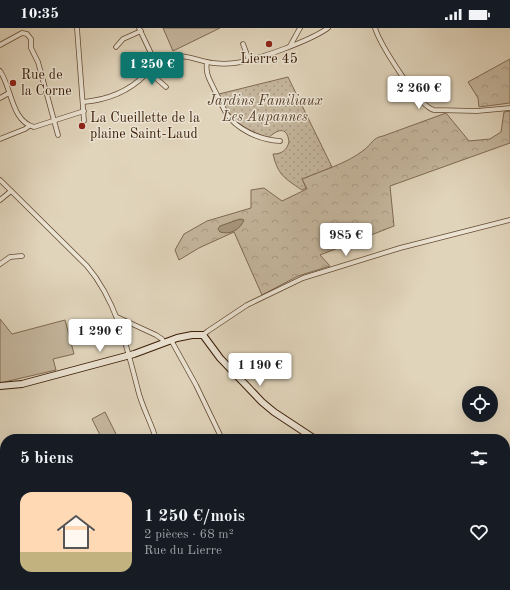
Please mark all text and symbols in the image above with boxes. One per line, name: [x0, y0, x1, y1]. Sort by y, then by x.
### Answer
text: 10:35: [20, 7, 59, 22]
marker: Lierre 45: [264, 39, 274, 49]
pin: 1 250 €: [115, 52, 189, 86]
place label: Lierre 45: [240, 52, 298, 66]
text: 1 250 €: [130, 58, 174, 71]
place label: Rue de la Corne: [21, 68, 72, 98]
pin: 2 260 €: [382, 76, 456, 110]
marker: Rue de la Corne: [8, 78, 18, 88]
text: 2 260 €: [397, 82, 441, 95]
park label: Jardins Familiaux Les Aupannes: [207, 94, 323, 125]
place label: La Cueillette de la plaine Saint-Laud: [90, 111, 200, 141]
marker: La Cueillette de la plaine Saint-Laud: [77, 121, 87, 131]
pin: 985 €: [318, 223, 374, 257]
text: 985 €: [329, 229, 363, 242]
pin: 1 290 €: [63, 319, 137, 353]
text: 1 290 €: [78, 325, 122, 338]
pin: 1 190 €: [223, 353, 297, 387]
text: 1 190 €: [238, 359, 282, 372]
map controls: [462, 386, 498, 422]
button: locate: [462, 386, 498, 422]
icon: filters: [468, 447, 490, 469]
text: 5 biens: [20, 450, 73, 467]
icon: home: [52, 508, 100, 556]
text: 1 250 €/mois: [144, 508, 245, 525]
icon: heart: [468, 521, 490, 543]
text: 2 pièces · 68 m²: [144, 528, 234, 541]
text: Rue du Lierre: [144, 544, 222, 557]

